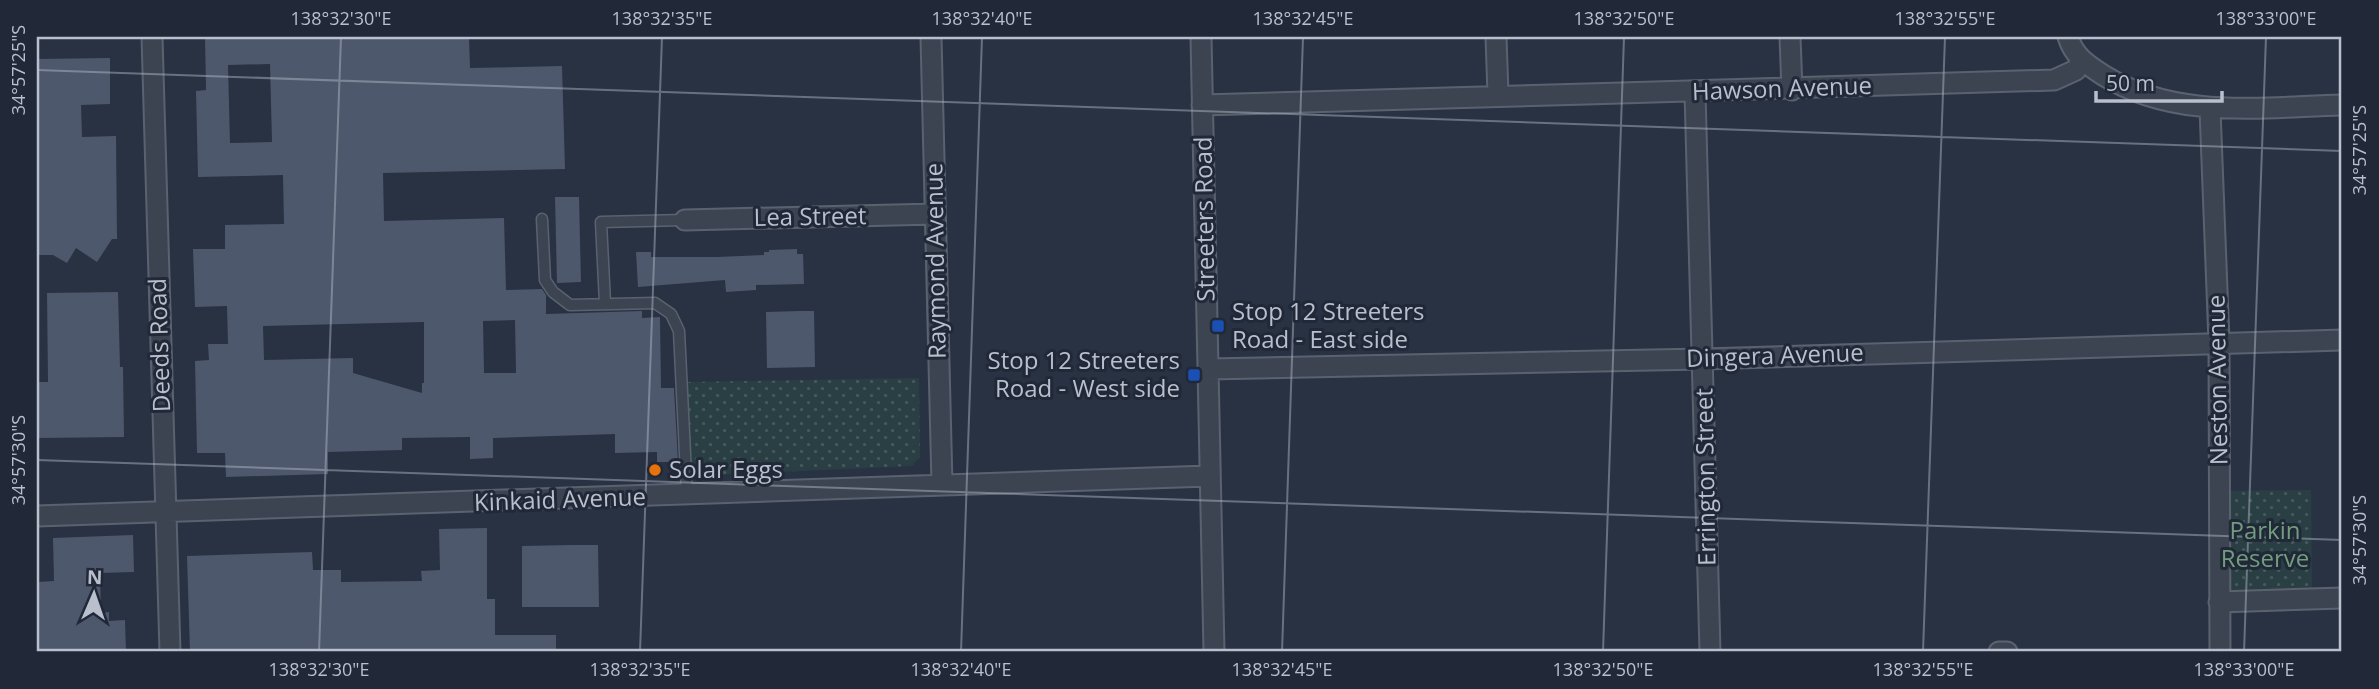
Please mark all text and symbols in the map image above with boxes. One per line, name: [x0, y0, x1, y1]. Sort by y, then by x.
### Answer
text: 138°32'30"E: [291, 6, 391, 30]
text: 138°32'35"E: [612, 6, 712, 30]
text: 138°32'40"E: [932, 6, 1032, 30]
text: 138°32'45"E: [1253, 6, 1353, 30]
text: 138°32'50"E: [1574, 6, 1674, 30]
text: 138°32'55"E: [1895, 6, 1995, 30]
text: 138°33'00"E: [2216, 6, 2316, 30]
text: 34°57'25"S: [6, 25, 30, 115]
scale bar: [2096, 60, 2222, 104]
street label: Hawson Avenue: [1691, 68, 1872, 107]
text: 50 m: [2106, 69, 2155, 97]
text: 34°57'25"S: [2347, 105, 2371, 195]
street label: Streeters Road: [1186, 136, 1221, 302]
street label: Raymond Avenue: [916, 163, 953, 359]
street label: Lea Street: [753, 198, 867, 233]
street label: Deeds Road: [140, 278, 177, 413]
place label: Stop 12 Streeters Road - East side: [1232, 294, 1425, 355]
street label: Neston Avenue: [2199, 295, 2234, 466]
marker: Stop 12 Streeters Road - East side: [1210, 318, 1226, 334]
street label: Dingera Avenue: [1686, 335, 1864, 374]
place label: Stop 12 Streeters Road - West side: [987, 343, 1180, 404]
marker: Stop 12 Streeters Road - West side: [1186, 367, 1202, 383]
street label: Errington Street: [1686, 388, 1723, 566]
text: 34°57'30"S: [6, 415, 30, 505]
place label: Solar Eggs: [669, 452, 783, 485]
marker: Solar Eggs: [647, 462, 663, 478]
street label: Kinkaid Avenue: [473, 479, 646, 518]
text: 34°57'30"S: [2347, 495, 2371, 585]
park label: Parkin Reserve: [2221, 513, 2309, 574]
north arrow: [60, 560, 130, 630]
text: N: [86, 564, 103, 590]
text: 138°32'30"E: [269, 657, 369, 681]
text: 138°32'35"E: [590, 657, 690, 681]
text: 138°32'40"E: [911, 657, 1011, 681]
text: 138°32'45"E: [1232, 657, 1332, 681]
text: 138°32'50"E: [1553, 657, 1653, 681]
text: 138°32'55"E: [1873, 657, 1973, 681]
text: 138°33'00"E: [2194, 657, 2294, 681]

